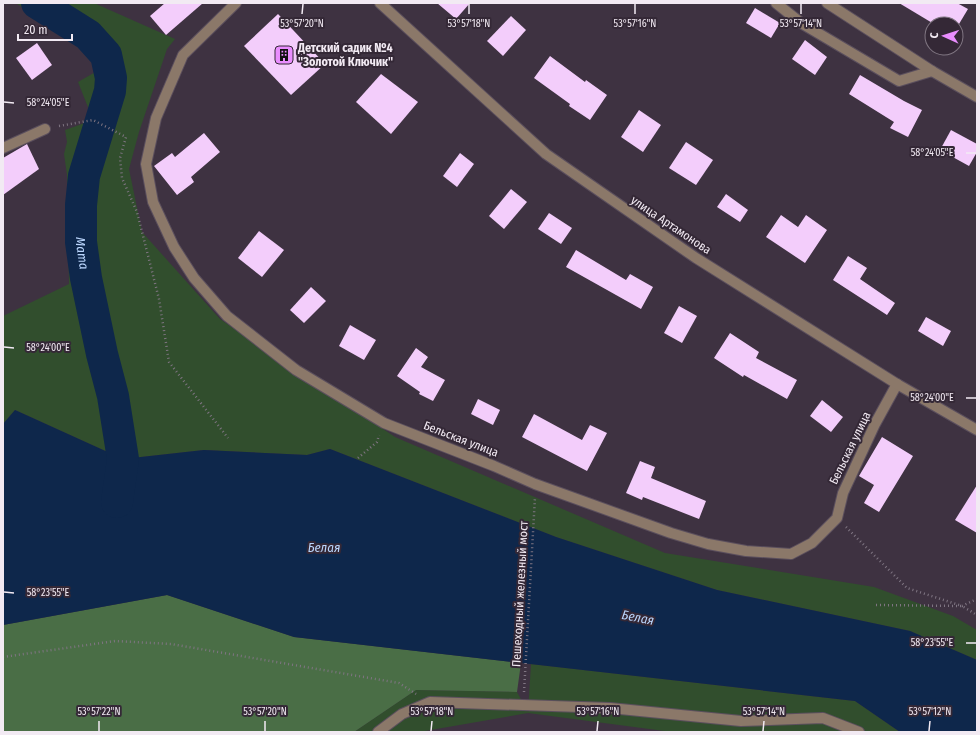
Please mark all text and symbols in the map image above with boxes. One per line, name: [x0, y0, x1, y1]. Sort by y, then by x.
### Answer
scale bar: [18, 16, 72, 42]
north arrow: [924, 16, 964, 56]
text: 53°57'20"N: [280, 18, 324, 30]
text: 53°57'18"N: [448, 18, 490, 30]
text: 53°57'16"N: [614, 18, 656, 30]
text: 53°57'14"N: [780, 18, 822, 30]
text: 20 m: [24, 23, 48, 37]
text: С: [928, 32, 941, 39]
place label: Детский садик №4 "Золотой Ключик": [297, 41, 393, 69]
building icon: Детский садик №4 "Золотой Ключик": [273, 44, 295, 66]
text: 58°24'05"E: [27, 97, 70, 109]
text: 58°24'05"E: [911, 147, 954, 159]
street label: улица Артамонова: [628, 193, 714, 257]
water label: Мата: [73, 237, 92, 271]
text: 58°24'00"E: [26, 342, 70, 354]
text: 58°24'00"E: [910, 392, 954, 404]
street label: Бельская улица: [826, 409, 874, 487]
street label: Бельская улица: [422, 418, 501, 460]
street label: Пешеходный железный мост: [509, 520, 531, 667]
water label: Белая: [308, 540, 340, 555]
text: 58°23'55"E: [27, 587, 70, 599]
water label: Белая: [620, 607, 655, 628]
text: 58°23'55"E: [911, 637, 954, 649]
text: 53°57'22"N: [78, 706, 120, 718]
text: 53°57'20"N: [243, 706, 287, 718]
text: 53°57'18"N: [411, 706, 453, 718]
text: 53°57'16"N: [577, 706, 619, 718]
text: 53°57'14"N: [743, 706, 785, 718]
text: 53°57'12"N: [909, 706, 951, 718]

